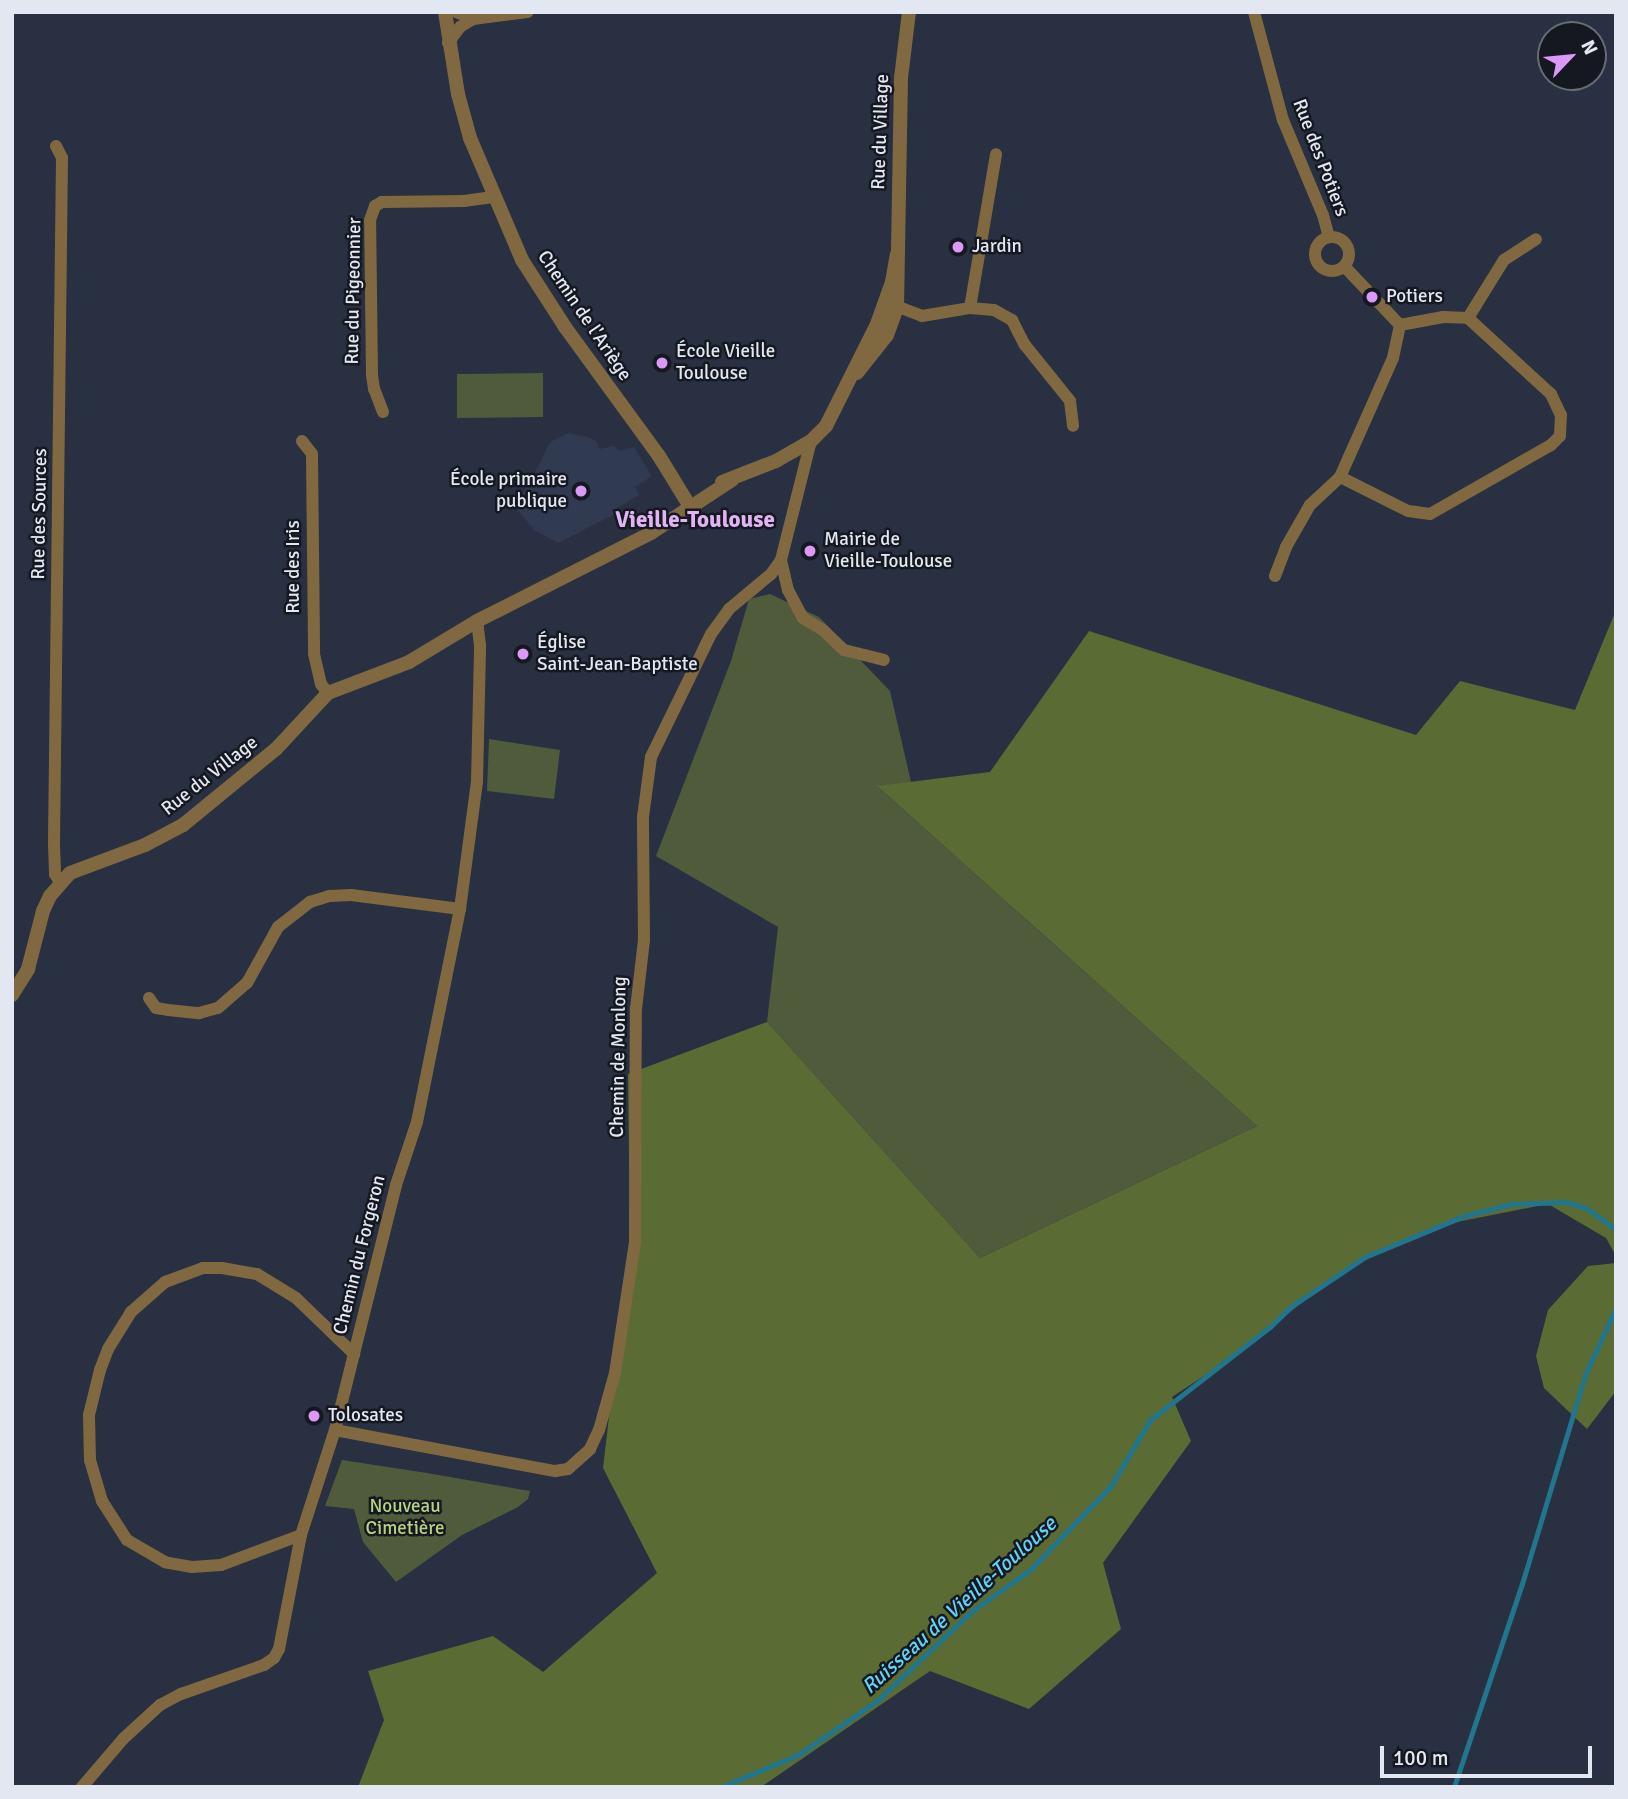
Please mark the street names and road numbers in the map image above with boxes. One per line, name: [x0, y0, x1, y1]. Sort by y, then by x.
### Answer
street label: Rue du Village: [868, 74, 894, 190]
street label: Rue des Potiers: [1287, 96, 1353, 220]
street label: Rue du Pigeonnier: [341, 217, 367, 365]
street label: Chemin de l'Ariège: [532, 247, 636, 385]
street label: Rue des Sources: [27, 448, 53, 580]
street label: Rue des Iris: [283, 520, 305, 614]
street label: Rue du Village: [157, 731, 263, 821]
street label: Chemin de Monlong: [606, 976, 632, 1138]
street label: Chemin du Forgeron: [329, 1173, 391, 1337]

